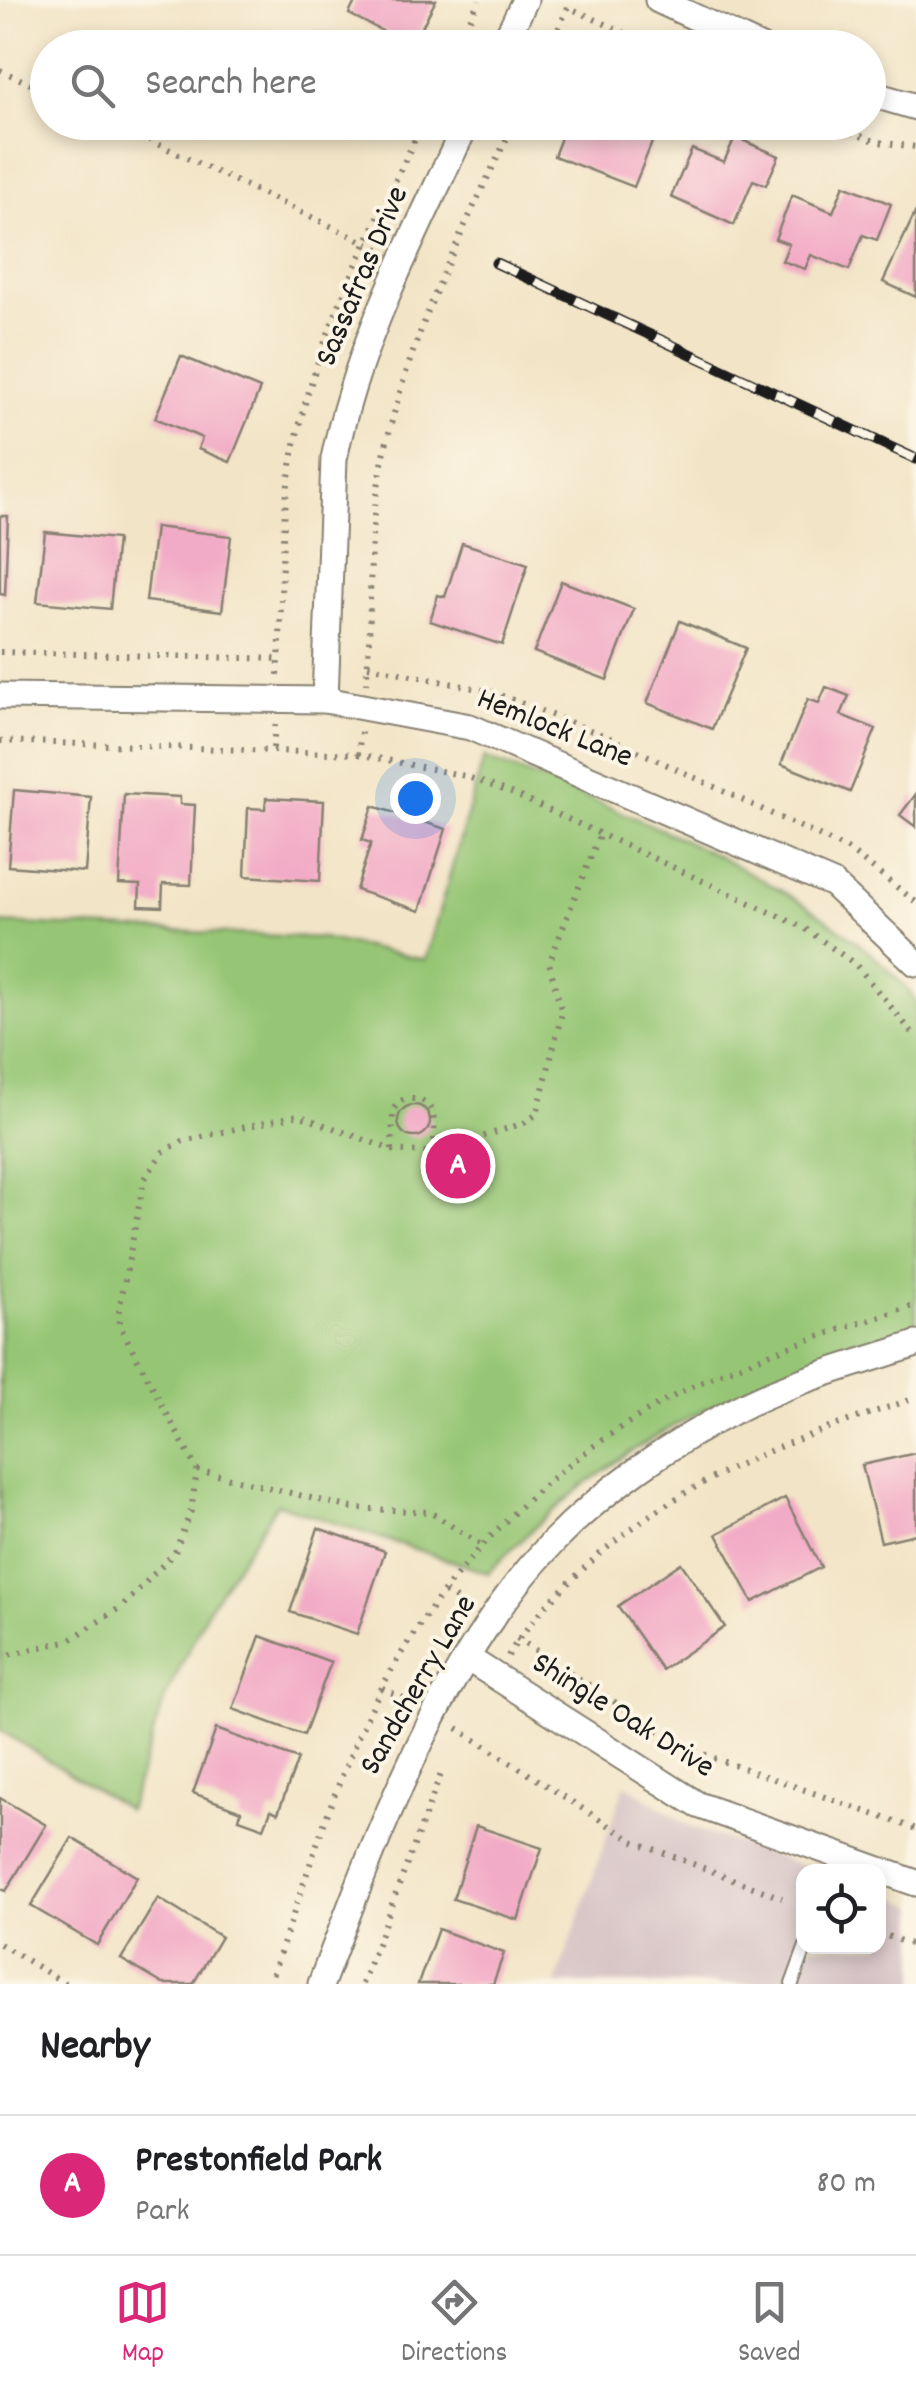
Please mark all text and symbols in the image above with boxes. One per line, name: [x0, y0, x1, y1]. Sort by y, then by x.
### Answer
search box: [30, 30, 886, 140]
icon: search: [65, 58, 120, 113]
text: Search here: [145, 58, 317, 113]
street label: Sassafras Drive: [305, 180, 423, 374]
street label: Hemlock Lane: [469, 678, 639, 782]
your location: [390, 773, 441, 824]
pin: A: [426, 1128, 490, 1204]
street label: Sandcherry Lane: [350, 1587, 490, 1785]
street label: Shingle Oak Drive: [522, 1642, 722, 1792]
map controls: [796, 1864, 886, 1954]
button: locate: [796, 1864, 886, 1954]
text: Nearby: [40, 2019, 150, 2079]
text: Prestonfield Park: [135, 2135, 382, 2190]
text: A: [64, 2162, 81, 2208]
text: 80 m: [816, 2162, 876, 2208]
text: Park: [135, 2190, 190, 2236]
tab: Map: [115, 2275, 170, 2375]
tab: Directions: [401, 2275, 507, 2375]
tab: Saved: [738, 2275, 801, 2375]

